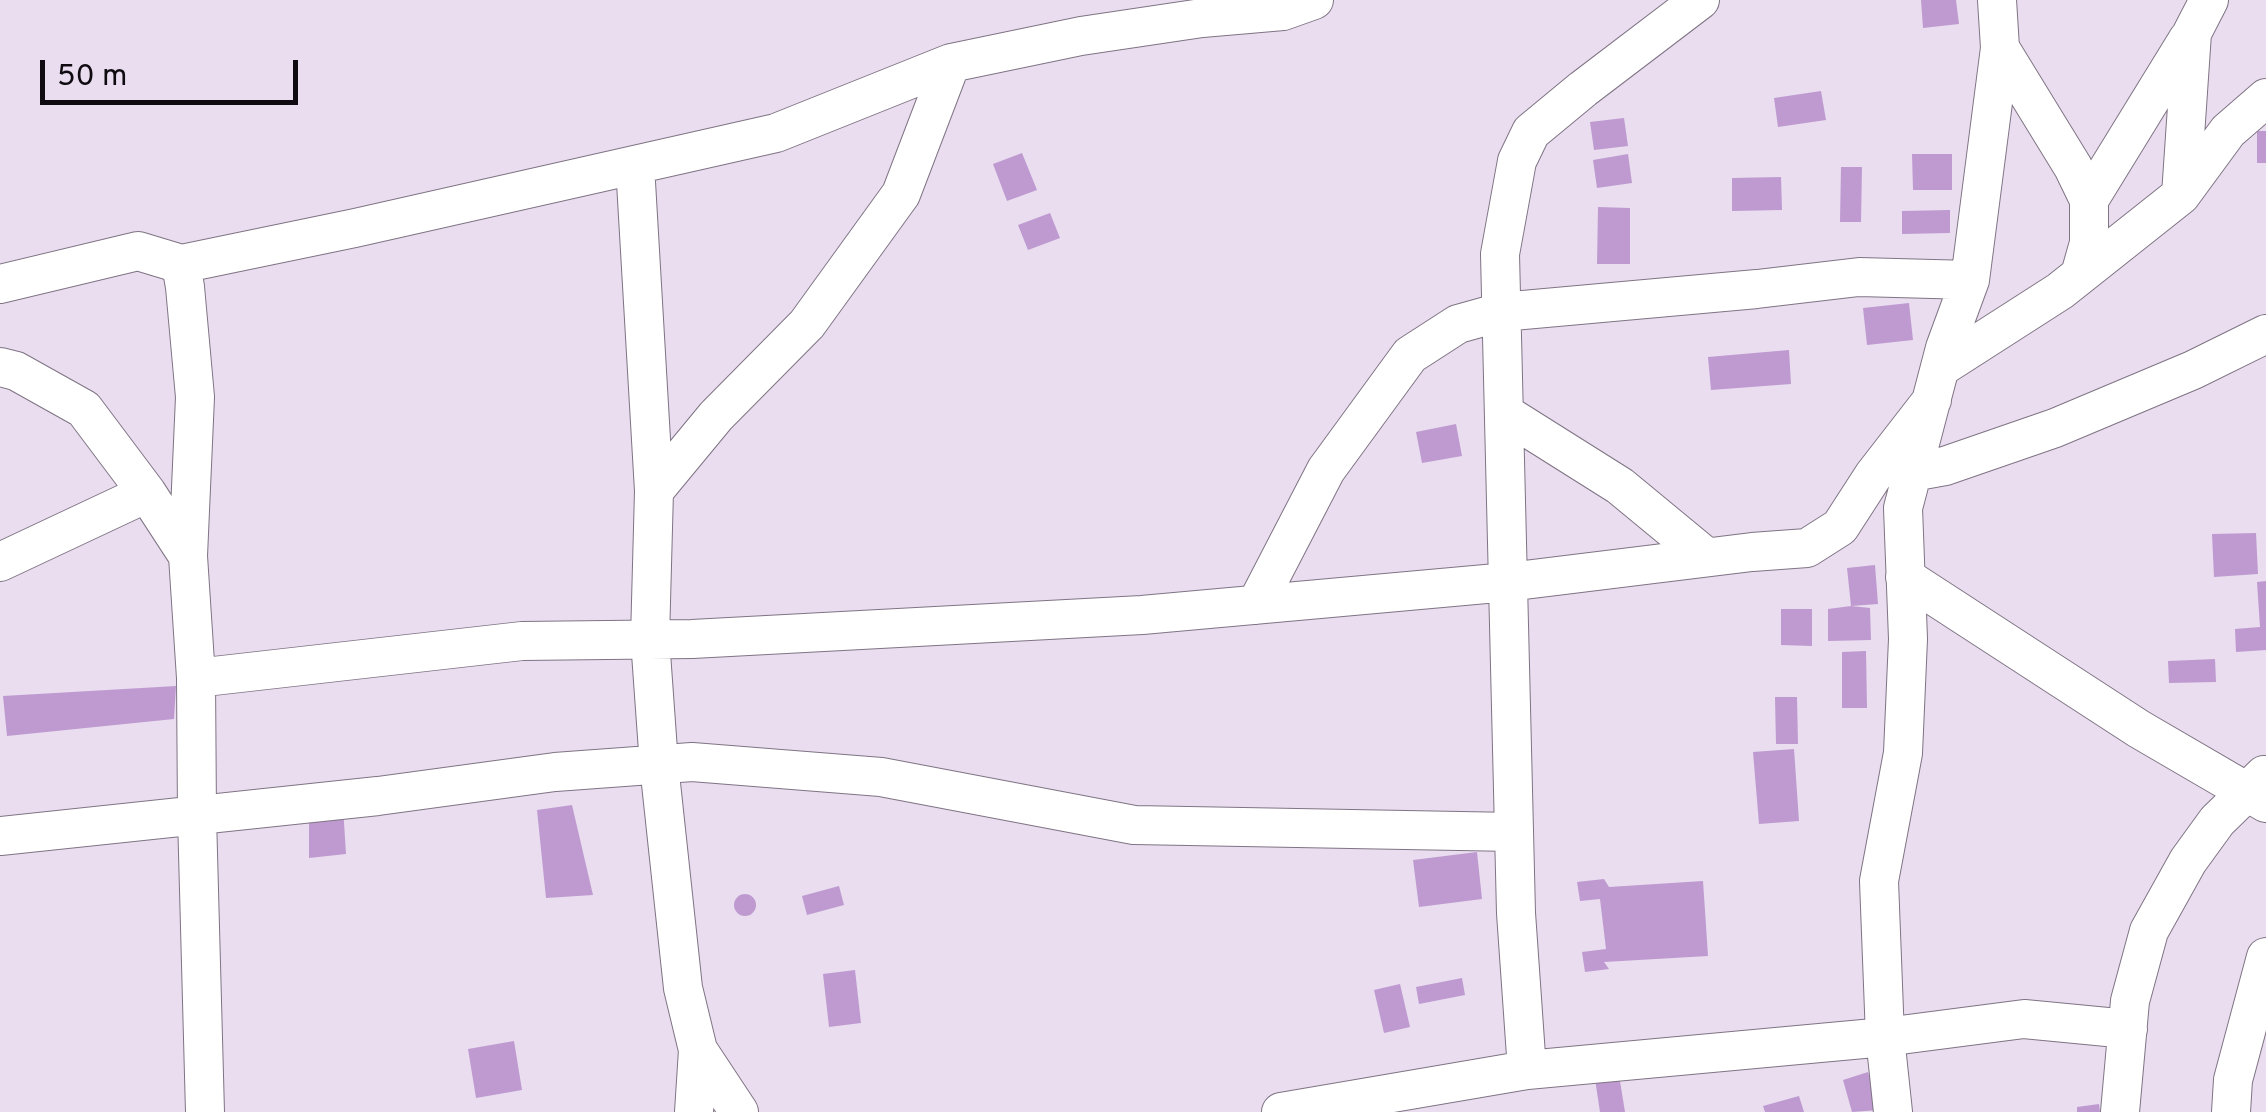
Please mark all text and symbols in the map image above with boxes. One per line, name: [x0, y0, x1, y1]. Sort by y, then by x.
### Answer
scale bar: [45, 40, 302, 102]
text: 50 m: [57, 59, 127, 96]

